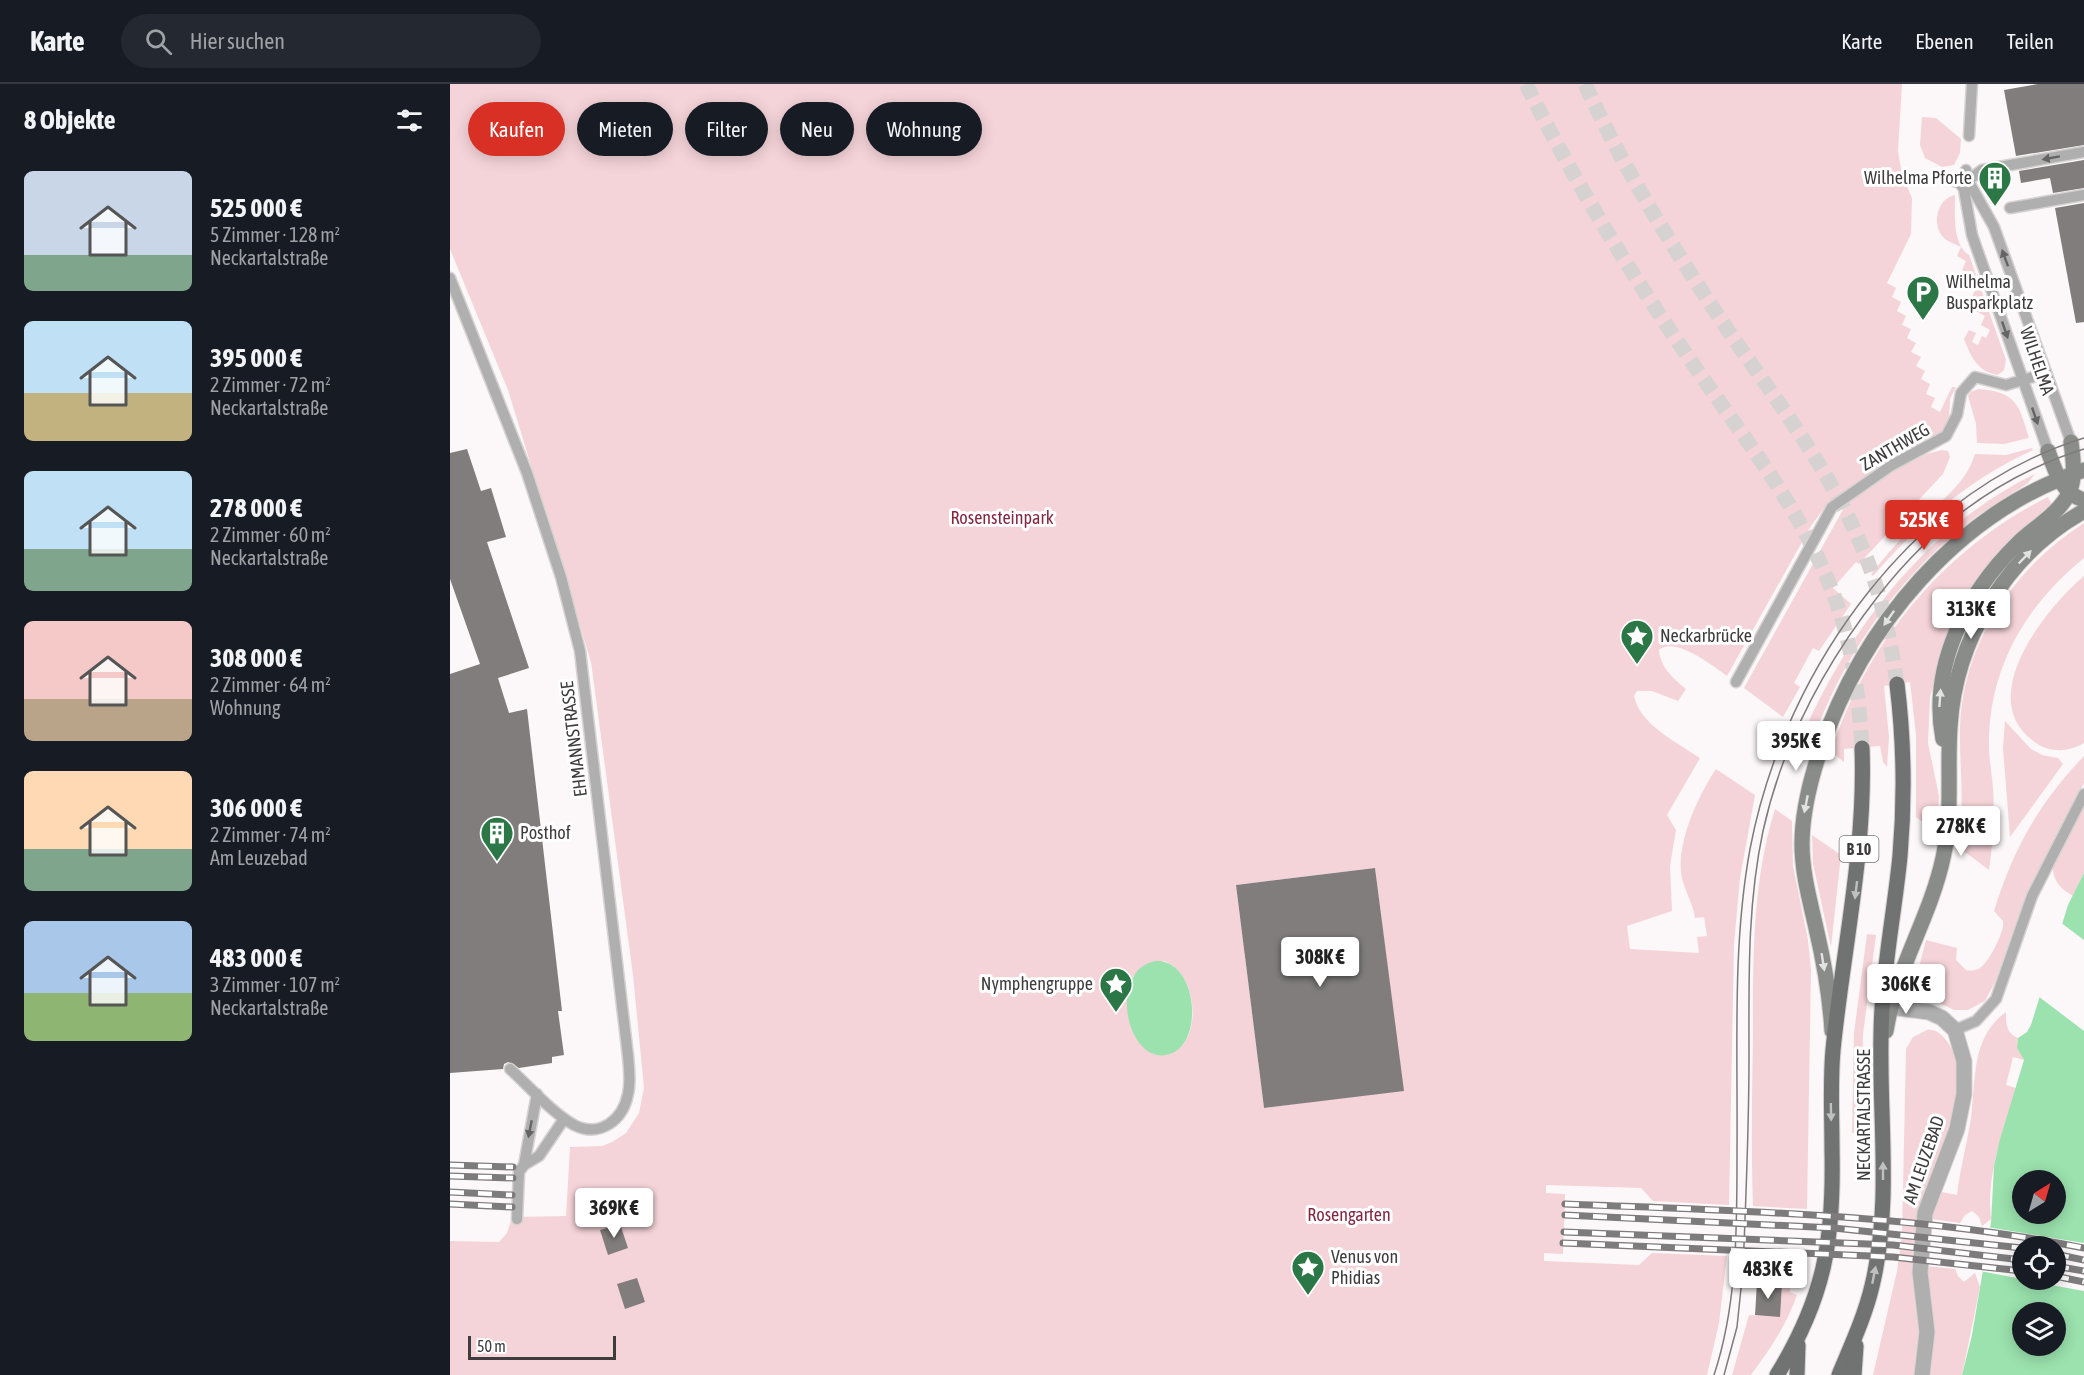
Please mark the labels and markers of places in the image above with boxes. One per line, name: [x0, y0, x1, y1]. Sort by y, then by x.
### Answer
building icon: Wilhelma Pforte: [1977, 160, 2013, 207]
place label: Wilhelma Pforte: [1864, 167, 1972, 188]
place label: Wilhelma Busparkplatz: [1946, 271, 2034, 313]
parking icon: Wilhelma Busparkplatz: [1905, 274, 1941, 321]
pin: 525K €: [1875, 500, 1973, 551]
pin: 313K €: [1922, 589, 2020, 640]
place icon: Neckarbrücke: [1619, 618, 1655, 665]
place label: Neckarbrücke: [1660, 625, 1752, 646]
pin: 395K €: [1747, 721, 1845, 772]
pin: 278K €: [1912, 806, 2010, 857]
building icon: Posthof: [479, 815, 515, 862]
place label: Posthof: [520, 822, 571, 843]
pin: 308K €: [1271, 937, 1369, 988]
pin: 306K €: [1857, 964, 1955, 1015]
place icon: Nymphengruppe: [1098, 966, 1134, 1013]
place label: Nymphengruppe: [981, 973, 1093, 994]
pin: 369K €: [565, 1188, 663, 1239]
place label: Venus von Phidias: [1331, 1246, 1398, 1288]
place icon: Venus von Phidias: [1290, 1249, 1326, 1296]
pin: 483K €: [1719, 1249, 1817, 1300]

